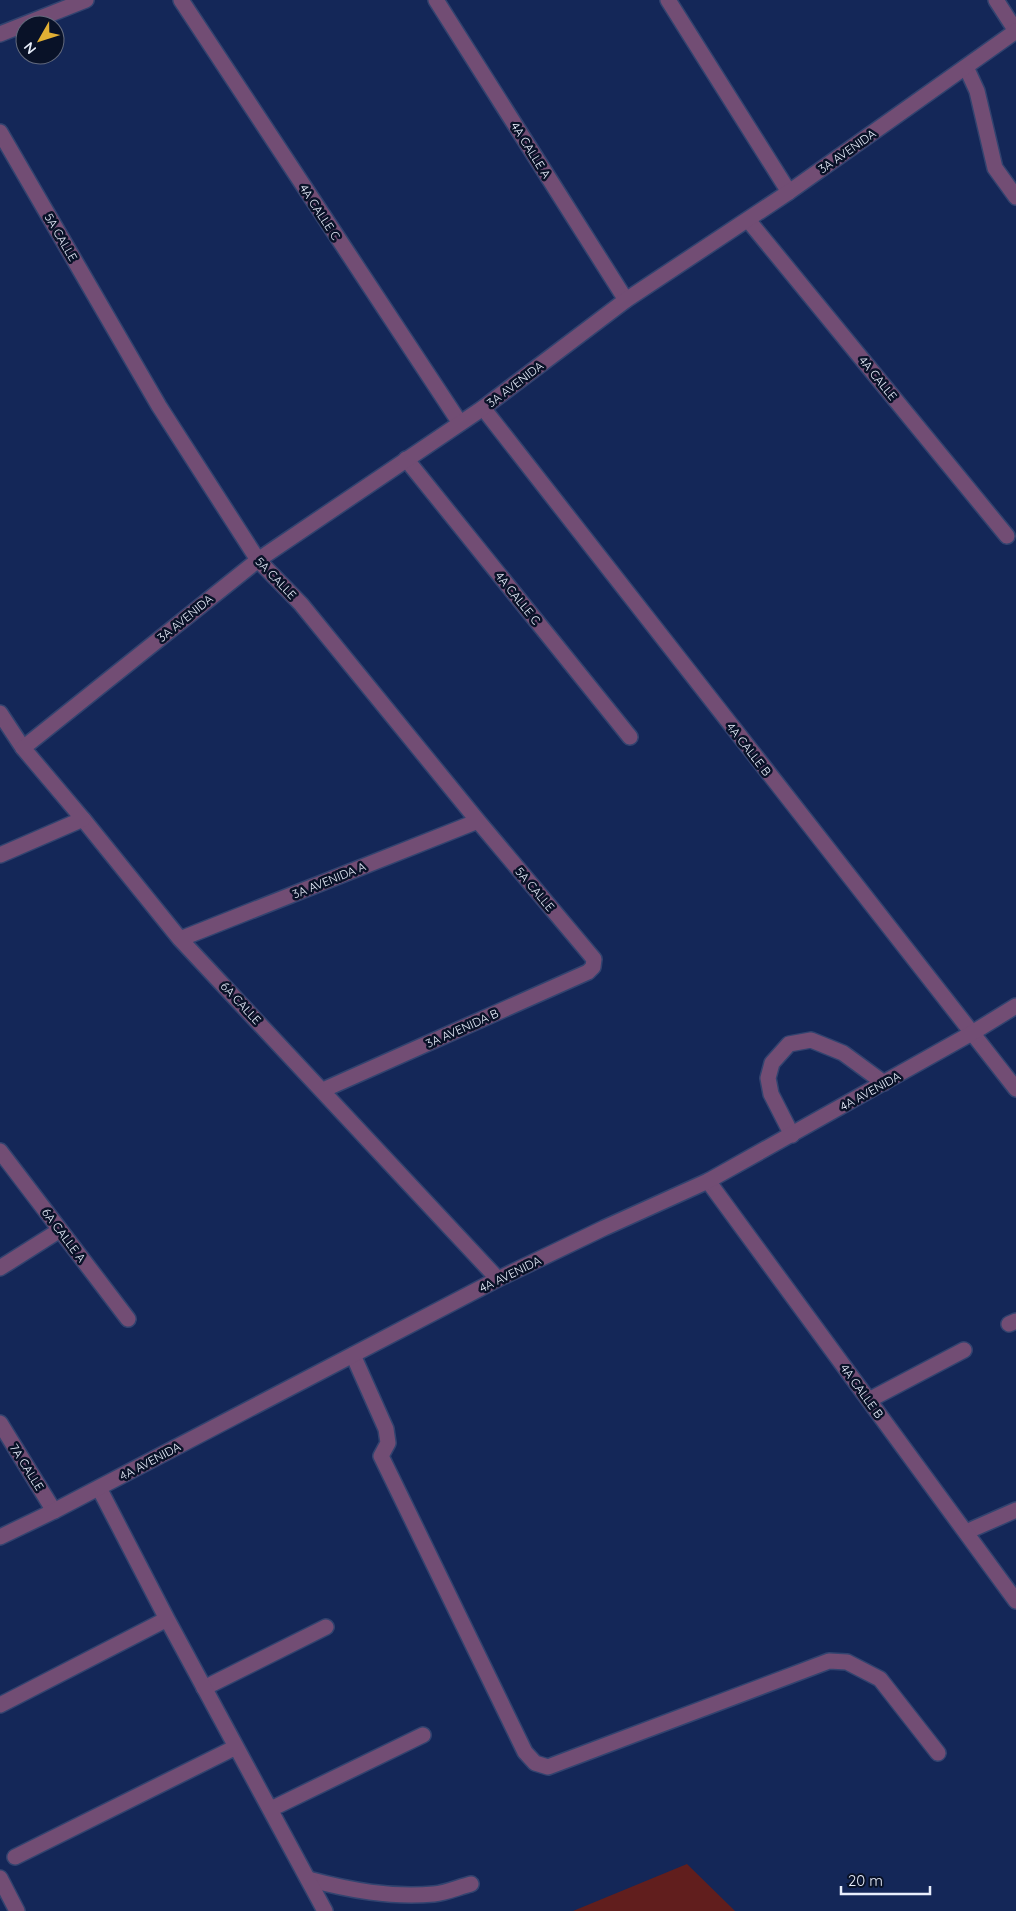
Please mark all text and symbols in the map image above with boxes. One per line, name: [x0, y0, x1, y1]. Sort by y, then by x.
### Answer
north arrow: [15, 15, 65, 65]
text: N: [20, 39, 40, 58]
street label: 4A CALLE A: [508, 119, 554, 181]
street label: 3A AVENIDA: [815, 126, 879, 176]
street label: 4A CALLE C: [296, 181, 344, 243]
street label: 5A CALLE: [41, 210, 81, 264]
street label: 4A CALLE: [856, 353, 900, 403]
street label: 3A AVENIDA: [484, 358, 546, 410]
street label: 5A CALLE: [252, 554, 300, 602]
street label: 4A CALLE C: [492, 569, 544, 628]
street label: 3A AVENIDA: [154, 591, 216, 645]
street label: 4A CALLE B: [723, 719, 775, 779]
street label: 3A AVENIDA A: [290, 858, 368, 902]
street label: 5A CALLE: [512, 864, 558, 914]
street label: 6A CALLE: [218, 979, 265, 1028]
street label: 3A AVENIDA B: [423, 1005, 501, 1051]
street label: 4A AVENIDA: [837, 1068, 903, 1114]
street label: 6A CALLE A: [39, 1205, 89, 1265]
street label: 4A AVENIDA: [477, 1252, 544, 1295]
street label: 4A CALLE B: [837, 1361, 887, 1421]
street label: 4A AVENIDA: [117, 1439, 183, 1483]
street label: 7A CALLE: [7, 1441, 47, 1493]
scale bar: [841, 1864, 930, 1896]
text: 20 m: [848, 1871, 883, 1890]

